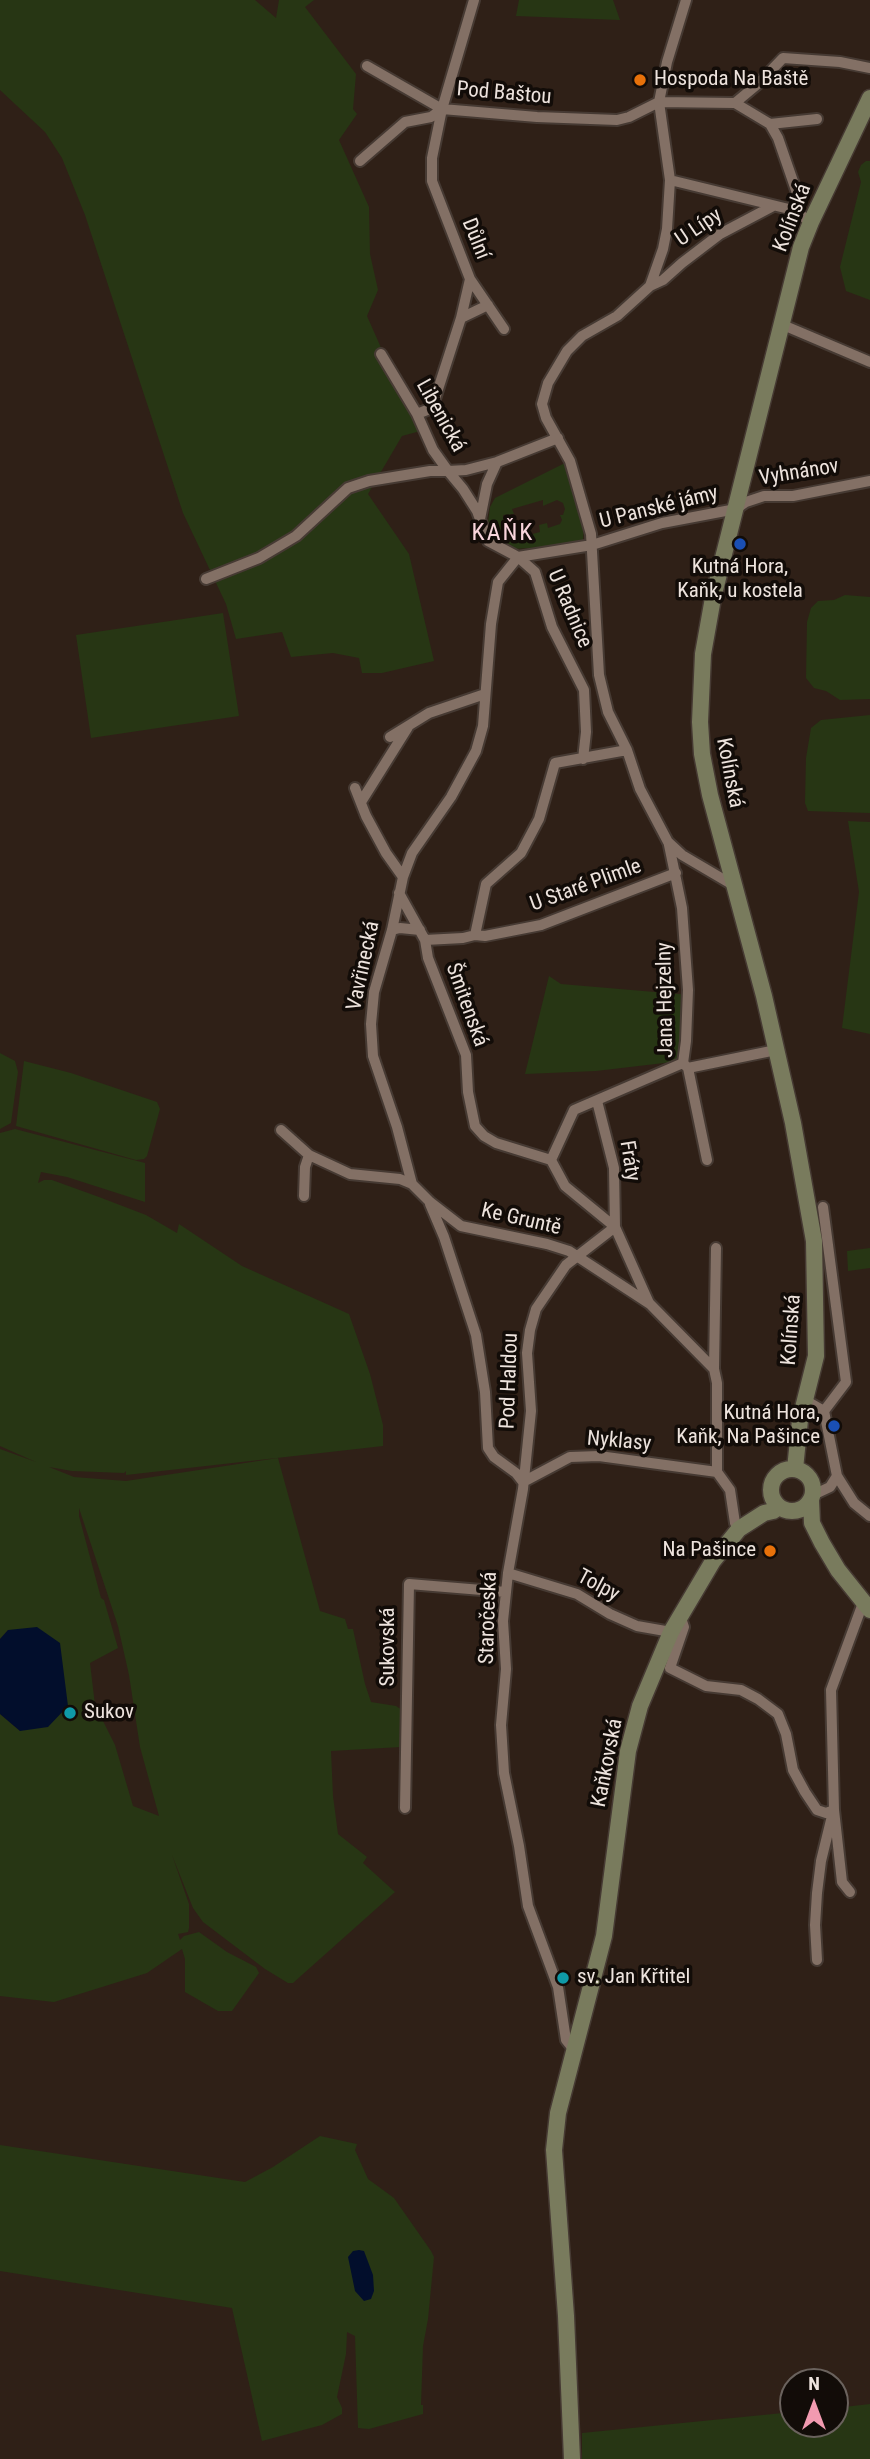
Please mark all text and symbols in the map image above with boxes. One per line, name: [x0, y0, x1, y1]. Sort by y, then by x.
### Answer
place label: Hospoda Na Baště: [654, 67, 808, 93]
marker: Hospoda Na Baště: [632, 72, 648, 88]
street label: Pod Baštou: [456, 77, 552, 111]
street label: Kolínská: [769, 180, 817, 256]
street label: U Lípy: [671, 203, 727, 253]
street label: Důlní: [455, 215, 495, 263]
street label: Libenická: [410, 375, 470, 457]
street label: Vyhnánov: [757, 454, 841, 492]
street label: U Panské jámy: [597, 481, 721, 535]
district label: KAŇK: [472, 520, 534, 548]
marker: Kutná Hora, Kaňk, u kostela: [732, 536, 748, 552]
place label: Kutná Hora, Kaňk, u kostela: [677, 555, 803, 605]
street label: U Radnice: [541, 566, 597, 652]
street label: Kolínská: [710, 736, 748, 810]
street label: U Staré Plimle: [527, 854, 645, 918]
street label: Vavřinecká: [342, 919, 386, 1013]
street label: Jana Hejzelny: [652, 942, 680, 1058]
street label: Šmitenská: [439, 960, 493, 1050]
street label: Fráty: [613, 1139, 645, 1183]
street label: Ke Gruntě: [479, 1199, 563, 1241]
street label: Kolínská: [777, 1294, 807, 1366]
street label: Pod Haldou: [496, 1332, 524, 1430]
place label: Kutná Hora, Kaňk, Na Pašince: [676, 1401, 820, 1451]
marker: Kutná Hora, Kaňk, Na Pašince: [826, 1418, 842, 1434]
street label: Nyklasy: [586, 1427, 652, 1457]
place label: Na Pašince: [662, 1538, 756, 1564]
marker: Na Pašince: [762, 1543, 778, 1559]
street label: Tolpy: [573, 1564, 623, 1608]
street label: Staročeská: [475, 1571, 503, 1665]
street label: Sukovská: [376, 1608, 402, 1686]
place label: Sukov: [84, 1700, 134, 1726]
marker: Sukov: [62, 1705, 78, 1721]
street label: Kaňkovská: [587, 1717, 629, 1809]
place label: sv. Jan Křtitel: [577, 1965, 690, 1991]
marker: sv. Jan Křtitel: [555, 1970, 571, 1986]
north arrow: [779, 2368, 849, 2438]
text: N: [808, 2372, 820, 2395]

